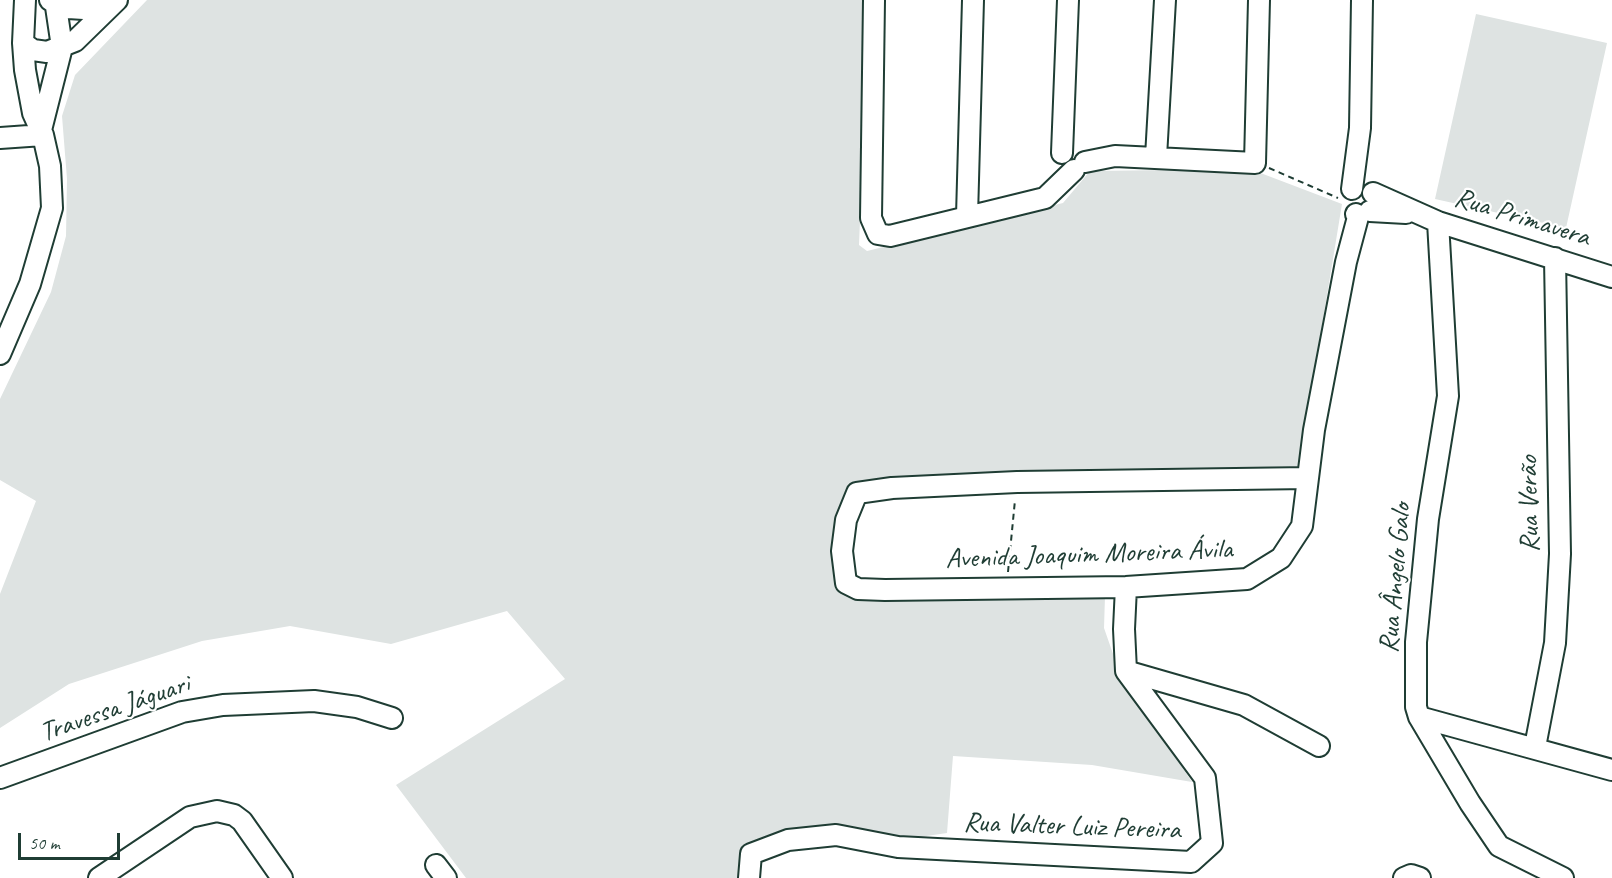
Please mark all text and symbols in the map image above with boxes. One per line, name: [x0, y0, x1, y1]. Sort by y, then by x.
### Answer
street label: Rua Primavera: [1450, 181, 1594, 255]
street label: Rua Verão: [1512, 455, 1548, 553]
street label: Rua Ângelo Galo: [1373, 502, 1419, 654]
street label: Avenida Joaquim Moreira Ávila: [945, 533, 1233, 577]
street label: Travessa Jáguari: [36, 668, 194, 750]
street label: Rua Valter Luiz Pereira: [963, 806, 1181, 848]
scale bar: [21, 821, 123, 859]
text: 50 m: [29, 832, 60, 854]

